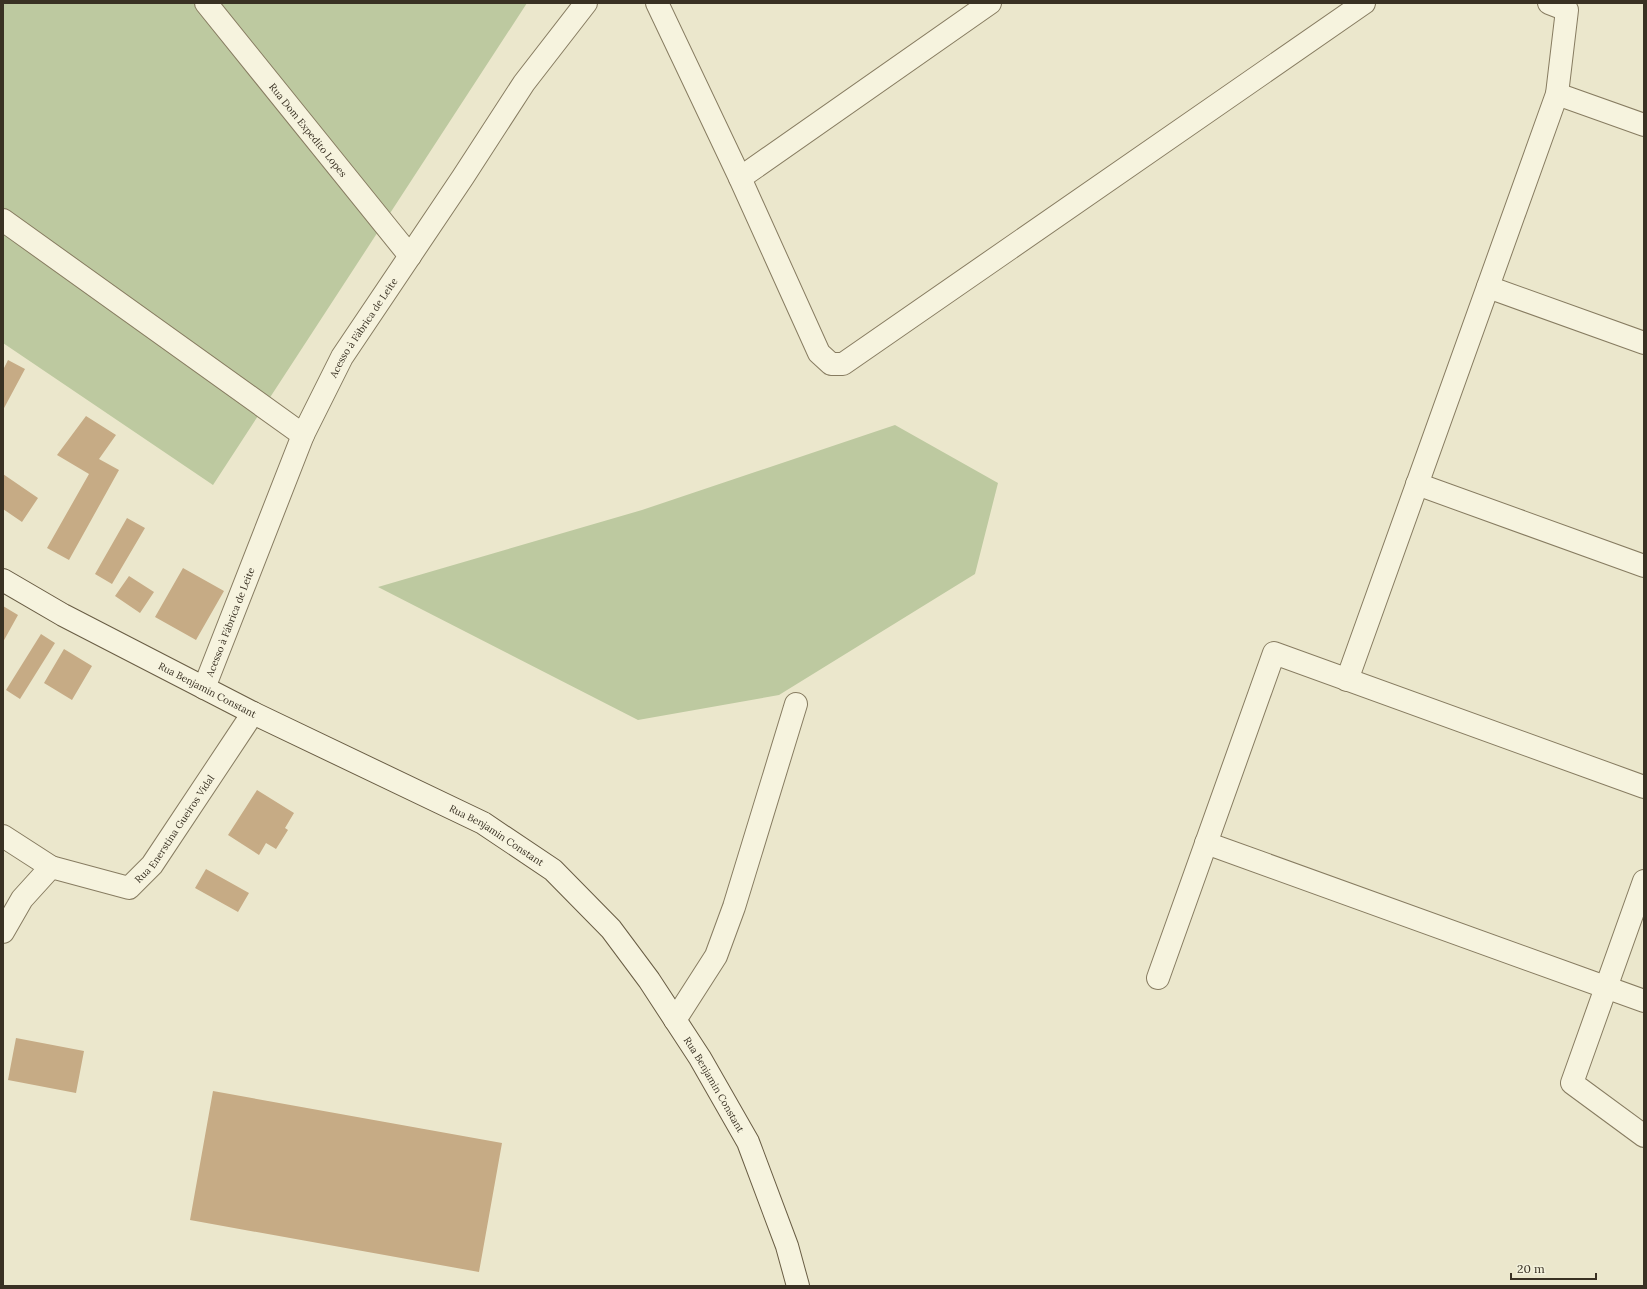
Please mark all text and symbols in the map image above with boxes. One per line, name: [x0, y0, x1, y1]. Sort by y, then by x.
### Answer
street label: Rua Dom Expedito Lopes: [266, 81, 350, 180]
street label: Acesso à Fábrica de Leite: [326, 275, 401, 381]
street label: Acesso à Fábrica de Leite: [203, 565, 258, 680]
street label: Rua Benjamin Constant: [156, 659, 258, 721]
street label: Rua Enerstina Gueiros Vidal: [132, 772, 217, 886]
street label: Rua Benjamin Constant: [447, 802, 546, 869]
street label: Rua Benjamin Constant: [681, 1034, 747, 1135]
scale bar: [1511, 1255, 1596, 1281]
text: 20 m: [1517, 1261, 1545, 1276]

